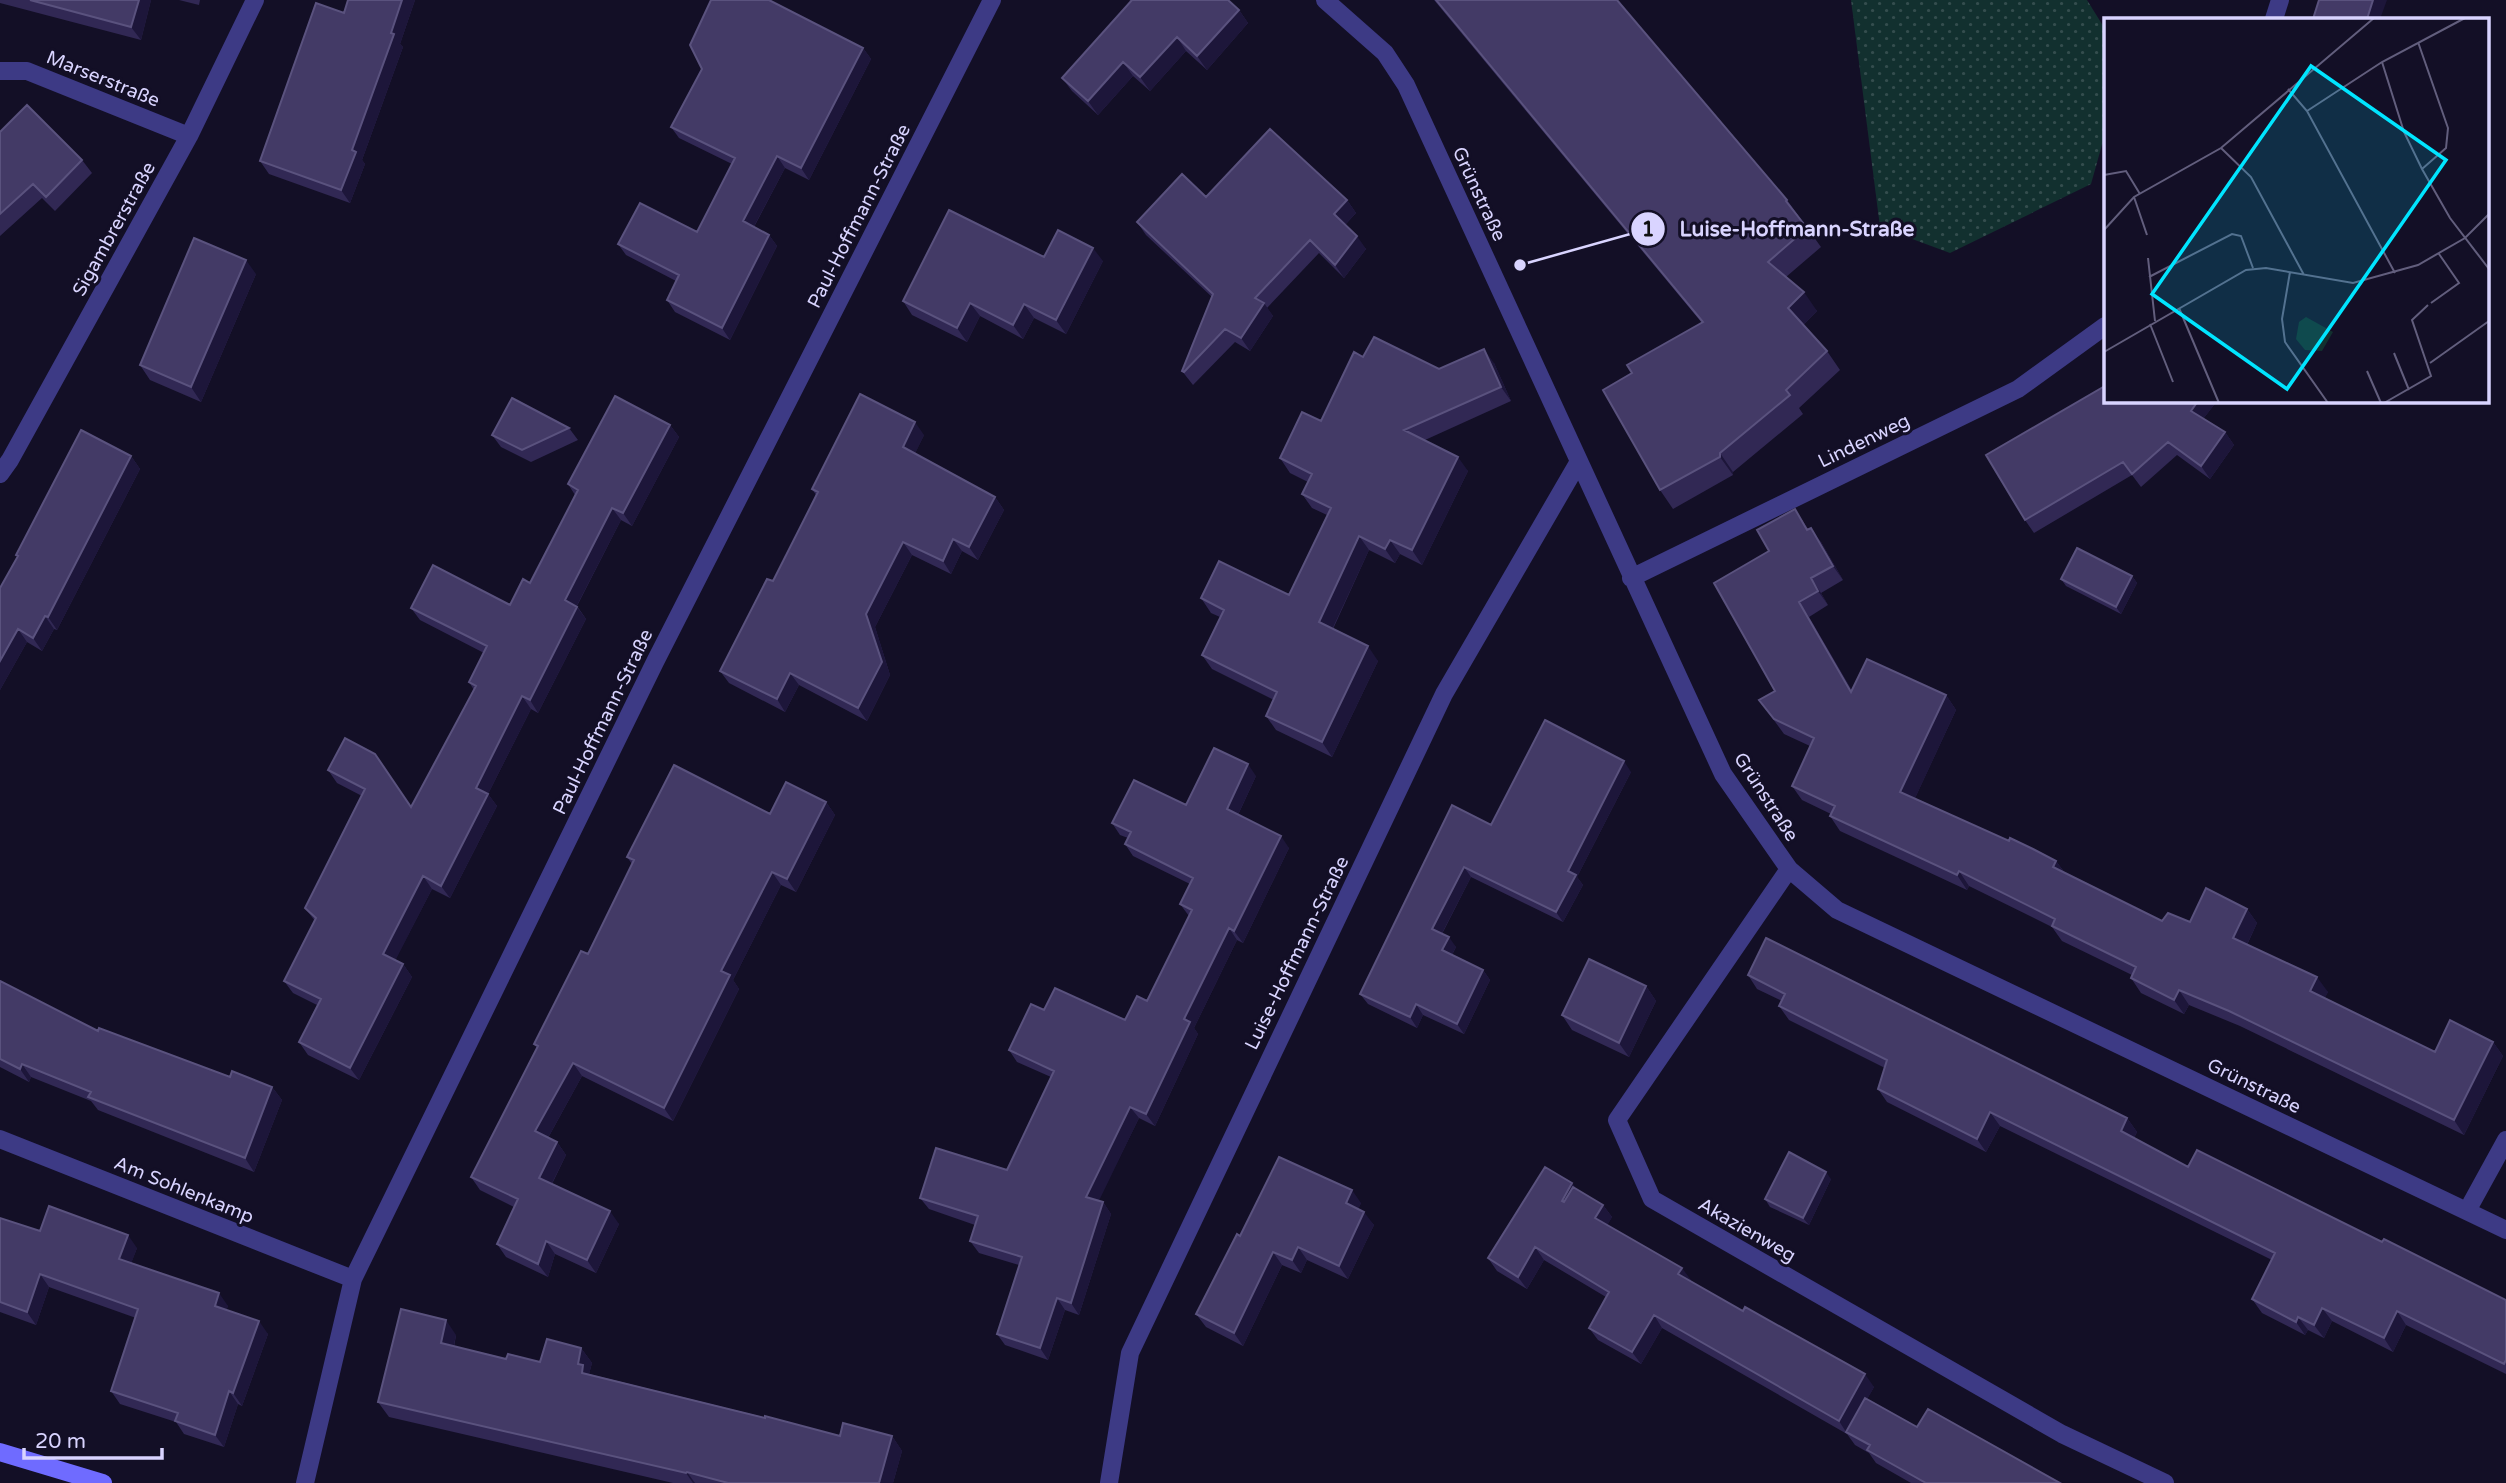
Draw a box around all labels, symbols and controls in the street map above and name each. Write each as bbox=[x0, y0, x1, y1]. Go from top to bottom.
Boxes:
inset map bbox=[2104, 18, 2488, 402]
street label: Marserstraße bbox=[43, 46, 163, 112]
street label: Paul-Hoffmann-Straße bbox=[803, 120, 915, 312]
street label: Grünstraße bbox=[1448, 143, 1510, 245]
street label: Sigambrerstraße bbox=[68, 158, 160, 300]
callout: Luise-Hoffmann-Straße bbox=[1630, 208, 1928, 250]
text: 1 bbox=[1641, 217, 1655, 242]
text: Luise-Hoffmann-Straße bbox=[1680, 217, 1915, 242]
street label: Lindenweg bbox=[1815, 409, 1913, 473]
street label: Paul-Hoffmann-Straße bbox=[549, 626, 657, 818]
street label: Grünstraße bbox=[1729, 748, 1803, 846]
street label: Luise-Hoffmann-Straße bbox=[1241, 853, 1353, 1053]
street label: Grünstraße bbox=[2204, 1054, 2304, 1118]
street label: Am Sohlenkamp bbox=[111, 1152, 257, 1228]
street label: Akazienweg bbox=[1694, 1193, 1800, 1267]
scale bar bbox=[24, 1416, 163, 1460]
text: 20 m bbox=[35, 1429, 86, 1454]

